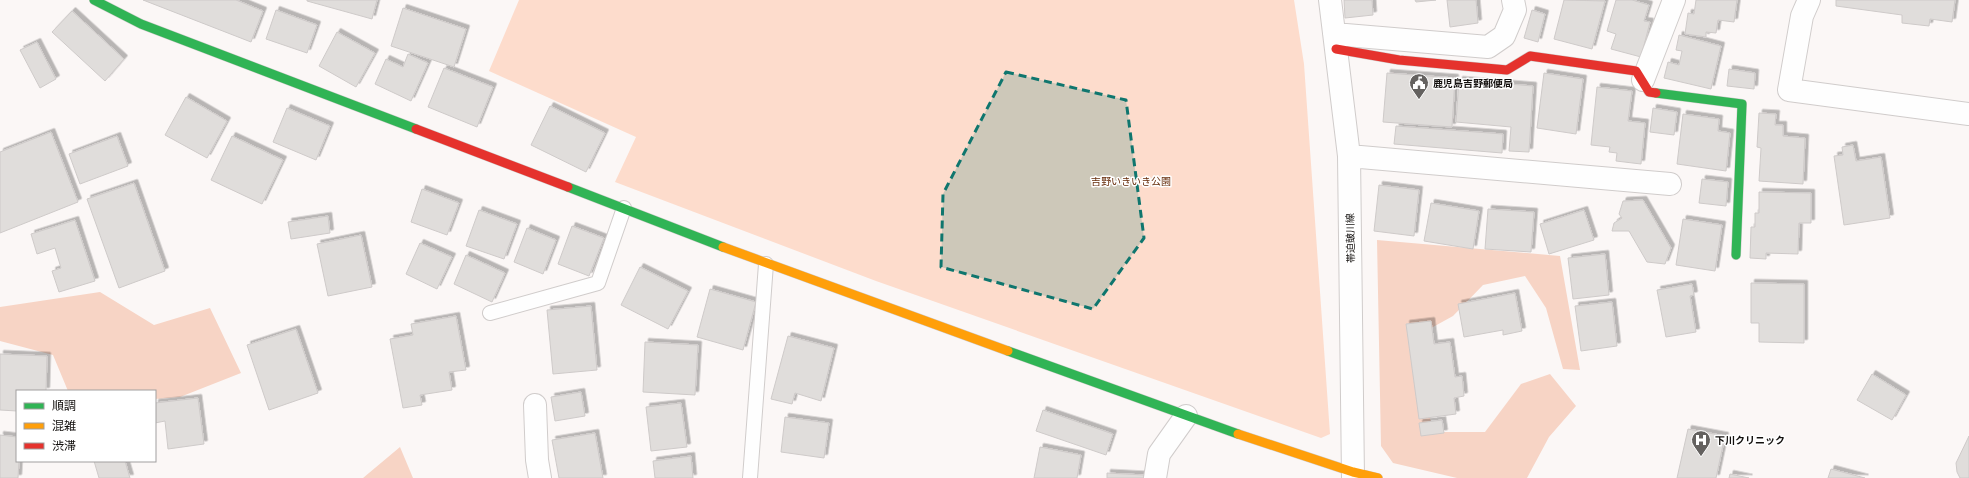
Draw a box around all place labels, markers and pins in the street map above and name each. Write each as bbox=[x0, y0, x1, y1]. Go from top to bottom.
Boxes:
public building icon: 鹿児島吉野郵便局 bbox=[1408, 72, 1430, 100]
place label: 鹿児島吉野郵便局 bbox=[1433, 77, 1513, 90]
hospital icon: 下川クリニック bbox=[1690, 429, 1712, 457]
place label: 下川クリニック bbox=[1715, 434, 1785, 447]

